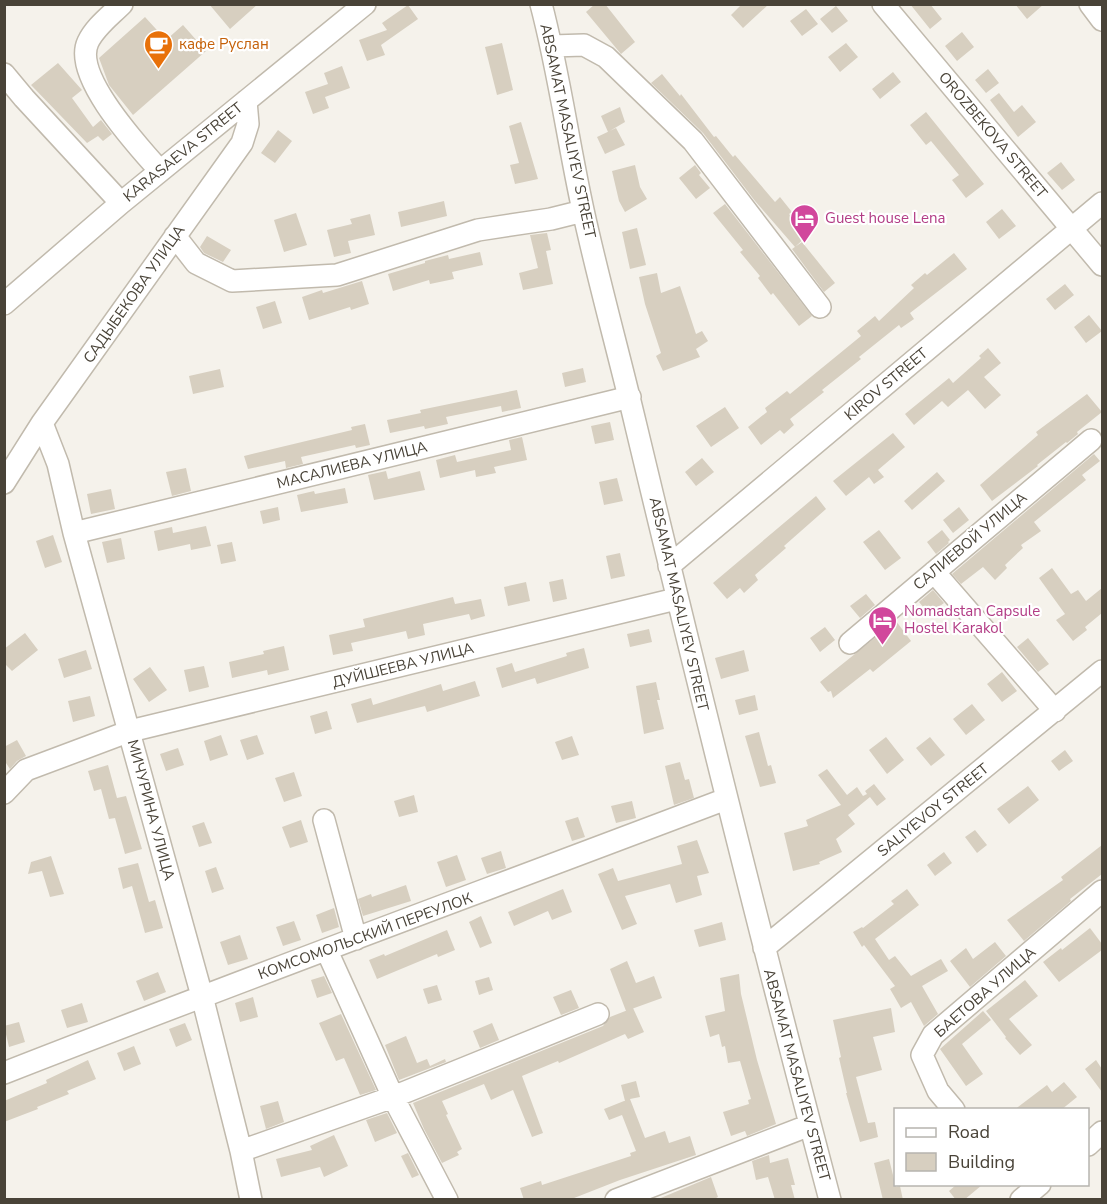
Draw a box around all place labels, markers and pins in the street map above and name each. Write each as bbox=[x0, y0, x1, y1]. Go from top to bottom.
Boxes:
cafe icon: кафе Руслан bbox=[142, 28, 174, 70]
place label: кафе Руслан bbox=[179, 34, 269, 54]
hotel icon: Guest house Lena bbox=[788, 202, 820, 244]
place label: Guest house Lena bbox=[825, 208, 945, 228]
place label: Nomadstan Capsule Hostel Karakol bbox=[904, 601, 1040, 638]
hotel icon: Nomadstan Capsule Hostel Karakol bbox=[867, 604, 899, 646]

